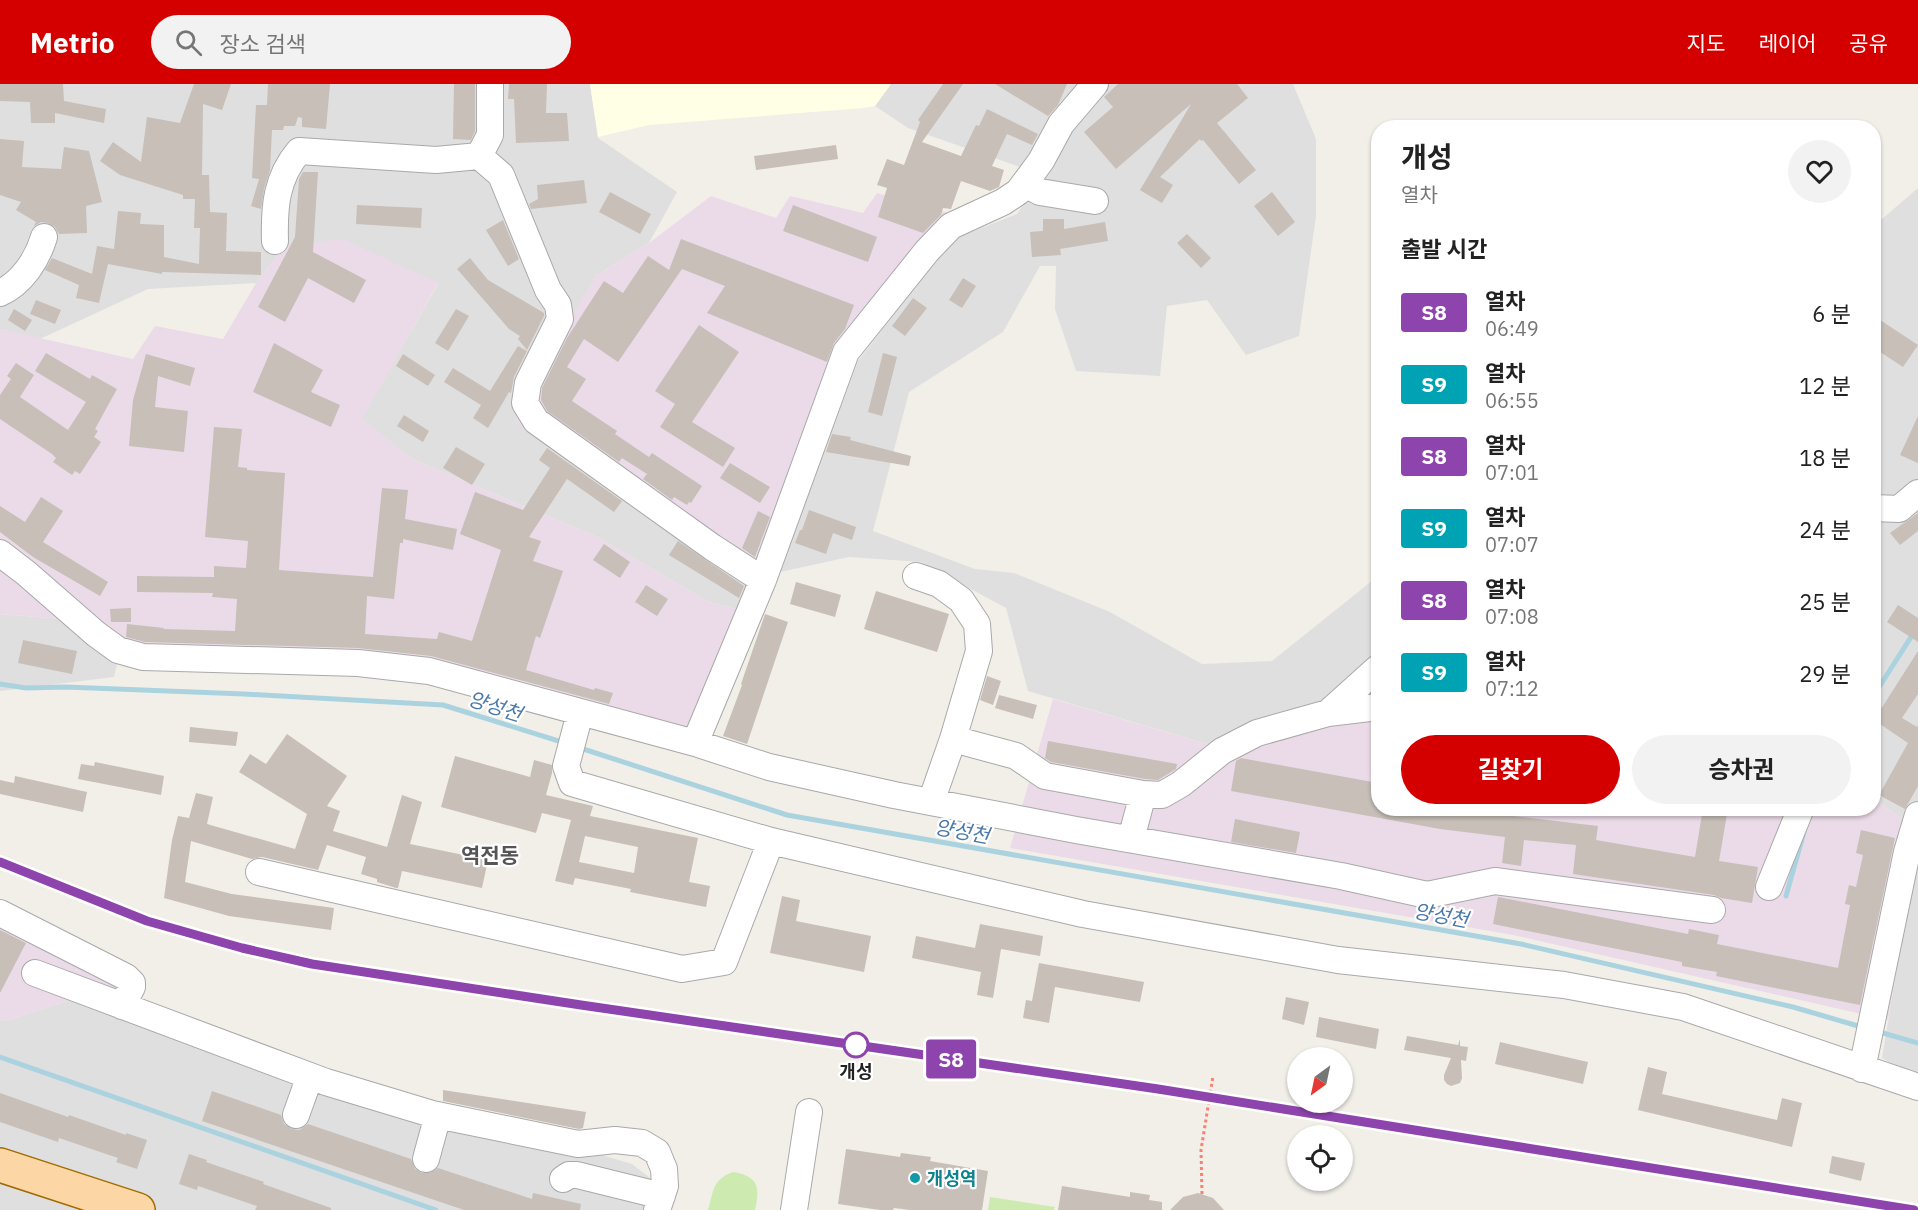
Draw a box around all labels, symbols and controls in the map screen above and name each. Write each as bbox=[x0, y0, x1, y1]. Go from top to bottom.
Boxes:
search box bbox=[151, 15, 571, 69]
text: Metrio bbox=[30, 24, 115, 61]
icon: search bbox=[172, 26, 205, 59]
text: 장소 검색 bbox=[220, 29, 306, 58]
text: 지도 bbox=[1687, 29, 1725, 57]
text: 레이어 bbox=[1758, 29, 1816, 57]
text: 공유 bbox=[1849, 29, 1888, 57]
text: 개성 bbox=[1401, 138, 1453, 175]
button: heart bbox=[1788, 140, 1851, 203]
text: 열차 bbox=[1401, 181, 1438, 208]
text: 출발 시간 bbox=[1401, 234, 1487, 263]
text: 열차 bbox=[1485, 286, 1525, 315]
text: S8 bbox=[1421, 298, 1447, 326]
text: 6 분 bbox=[1812, 299, 1851, 328]
text: 06:49 bbox=[1485, 315, 1539, 342]
text: 열차 bbox=[1485, 358, 1525, 387]
text: S9 bbox=[1421, 370, 1447, 398]
text: 12 분 bbox=[1799, 371, 1851, 400]
text: 06:55 bbox=[1485, 387, 1539, 414]
text: 열차 bbox=[1485, 430, 1525, 459]
text: S8 bbox=[1421, 442, 1447, 470]
text: 18 분 bbox=[1799, 443, 1851, 472]
text: 07:01 bbox=[1485, 459, 1539, 486]
text: 열차 bbox=[1485, 502, 1525, 531]
text: S9 bbox=[1421, 514, 1447, 542]
text: 24 분 bbox=[1799, 515, 1851, 544]
text: 07:07 bbox=[1485, 531, 1539, 558]
text: 열차 bbox=[1485, 574, 1525, 603]
text: S8 bbox=[1421, 586, 1447, 614]
text: 25 분 bbox=[1799, 587, 1851, 616]
text: 07:08 bbox=[1485, 603, 1539, 630]
text: 열차 bbox=[1485, 646, 1525, 675]
text: S9 bbox=[1421, 658, 1447, 686]
text: 29 분 bbox=[1799, 659, 1851, 688]
text: 07:12 bbox=[1485, 675, 1539, 702]
water label: 양성천 bbox=[465, 685, 528, 728]
button: 길찾기 bbox=[1401, 735, 1620, 804]
button: 승차권 bbox=[1632, 735, 1851, 804]
water label: 양성천 bbox=[932, 813, 994, 850]
district label: 역전동 bbox=[461, 841, 519, 869]
water label: 양성천 bbox=[1411, 897, 1473, 934]
marker: 개성 bbox=[843, 1032, 869, 1058]
line badge: S8 bbox=[924, 1040, 978, 1078]
text: S8 bbox=[938, 1045, 964, 1073]
north arrow bbox=[1287, 1047, 1353, 1113]
map controls bbox=[1287, 1047, 1353, 1191]
place label: 개성 bbox=[839, 1060, 873, 1083]
button: locate bbox=[1287, 1125, 1353, 1191]
place label: 개성역 bbox=[927, 1167, 977, 1190]
marker: 개성역 bbox=[908, 1171, 922, 1185]

